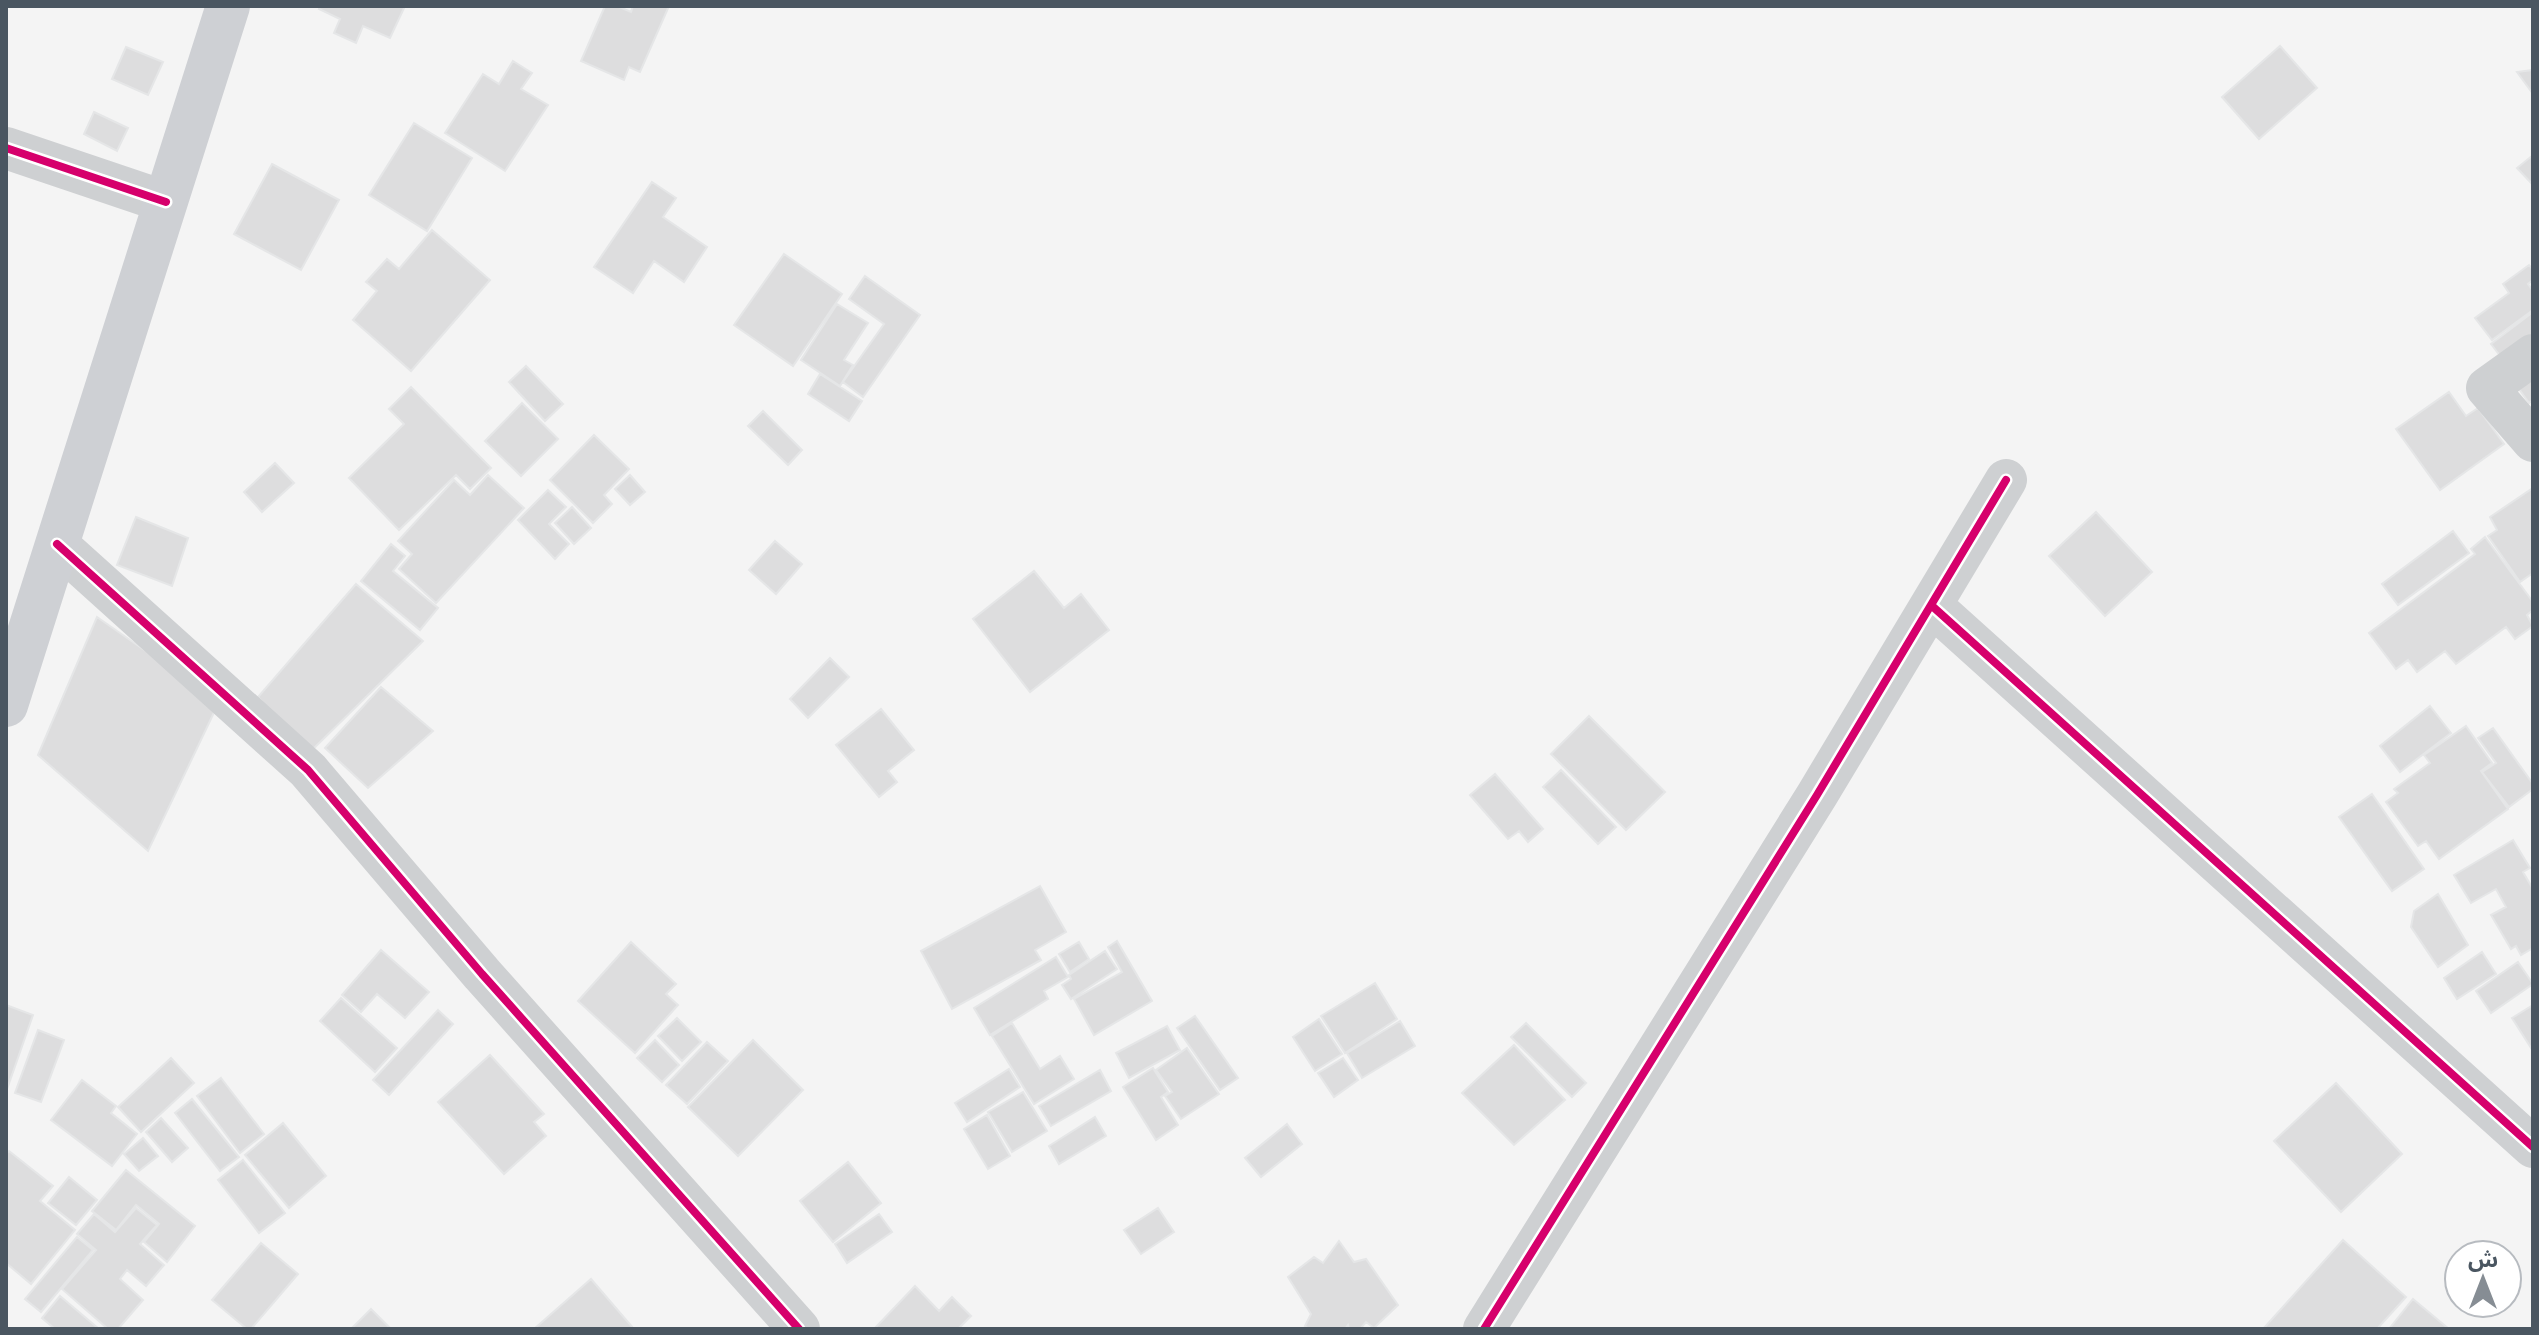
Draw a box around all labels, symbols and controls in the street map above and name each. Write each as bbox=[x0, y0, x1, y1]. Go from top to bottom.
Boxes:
north arrow bbox=[2443, 1239, 2523, 1319]
text: ش bbox=[2468, 1246, 2498, 1272]

